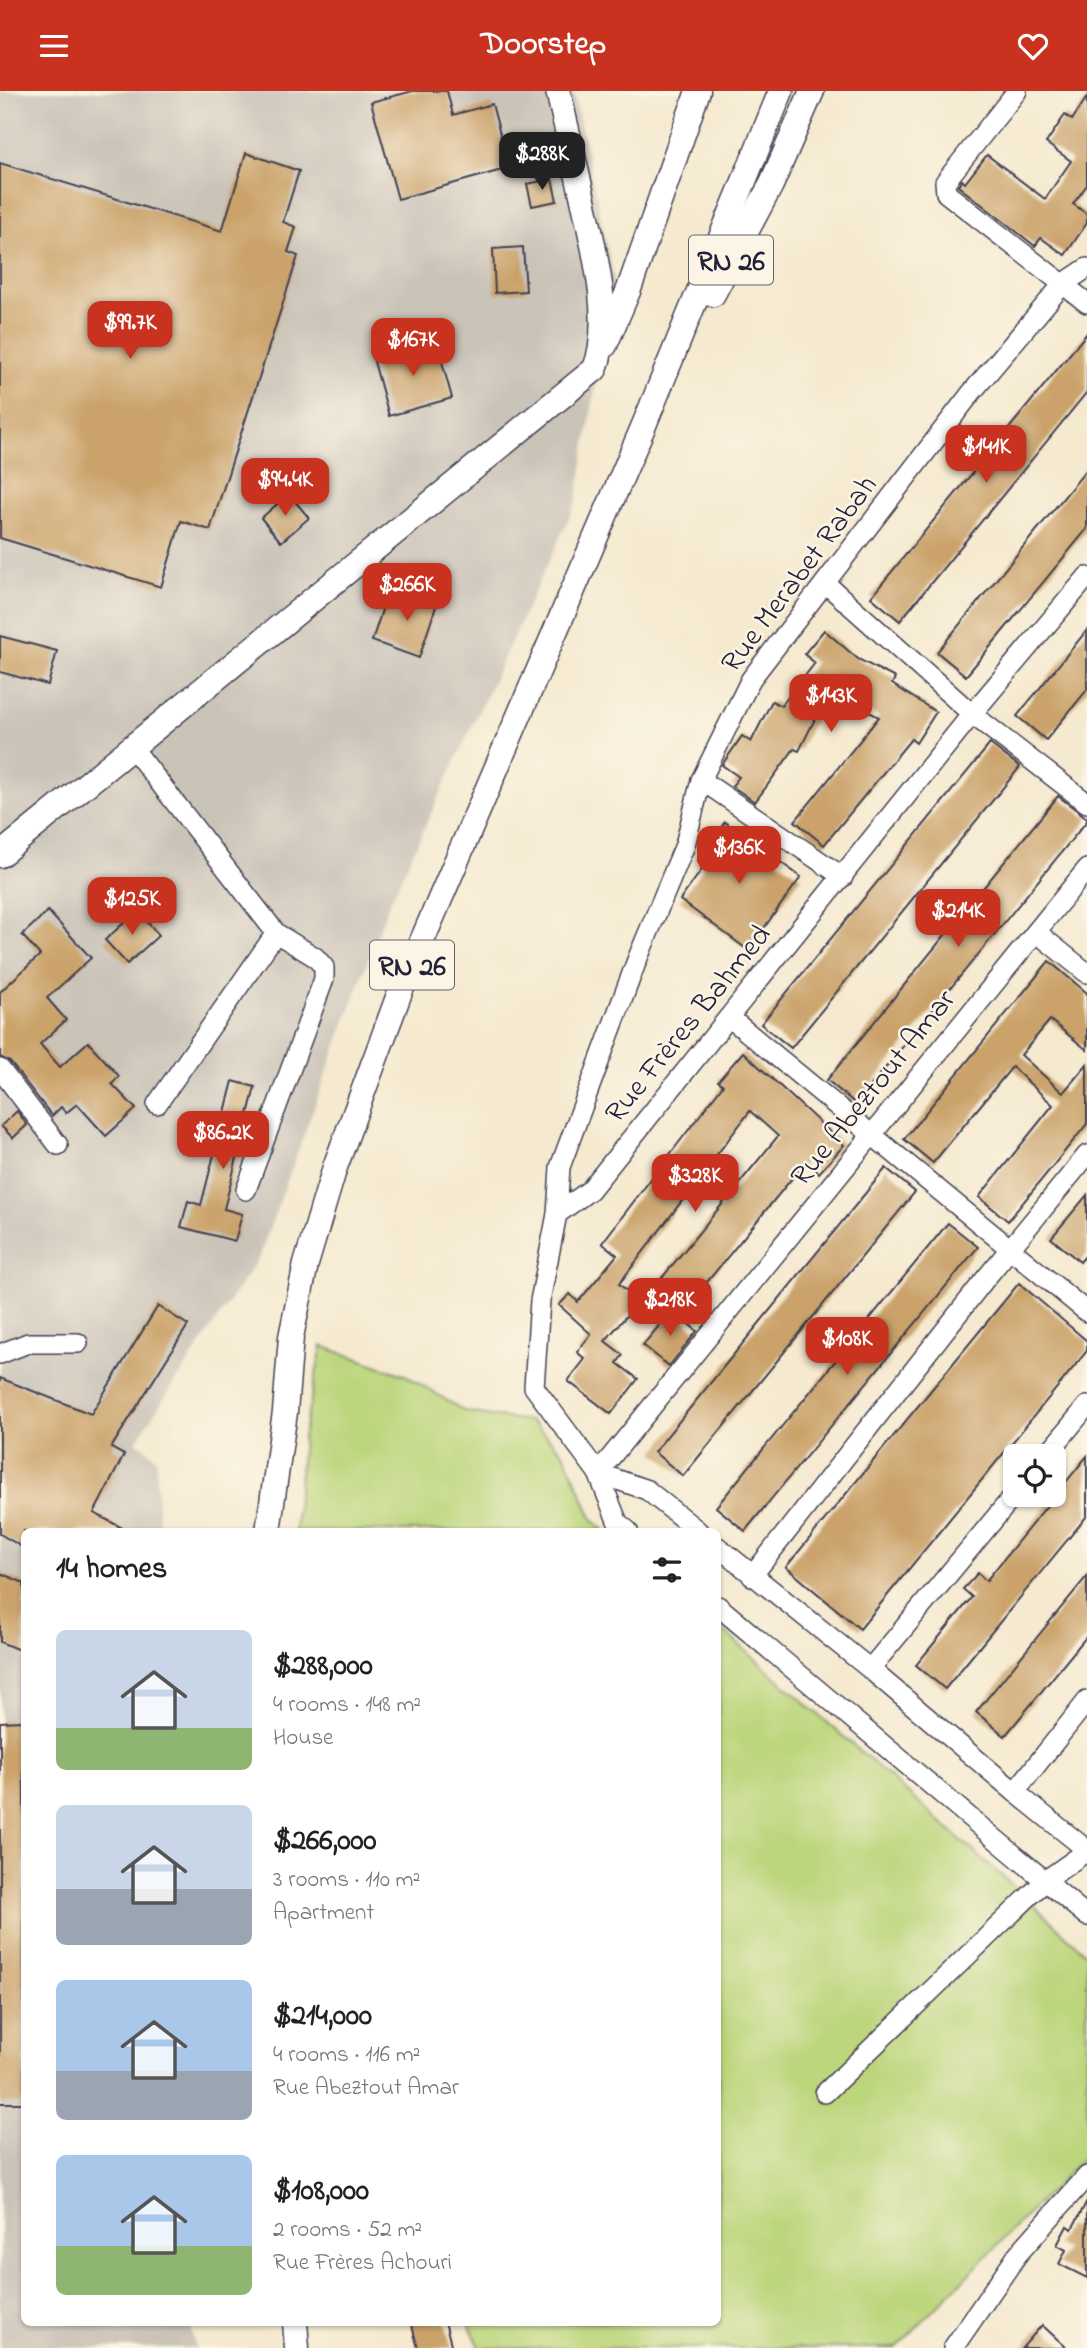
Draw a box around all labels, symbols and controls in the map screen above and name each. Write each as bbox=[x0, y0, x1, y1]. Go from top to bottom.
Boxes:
text: Doorstep bbox=[481, 22, 606, 69]
icon: menu bbox=[35, 27, 73, 65]
icon: heart bbox=[1014, 27, 1052, 65]
pin: $288K bbox=[493, 133, 591, 192]
text: $288K bbox=[515, 138, 569, 171]
road number: RN 26 bbox=[689, 235, 773, 285]
pin: $99.7K bbox=[73, 301, 187, 361]
text: $99.7K bbox=[103, 307, 157, 340]
pin: $167K bbox=[364, 319, 462, 378]
text: $167K bbox=[387, 324, 439, 357]
pin: $141K bbox=[937, 425, 1035, 485]
text: $141K bbox=[961, 431, 1011, 464]
pin: $94.4K bbox=[228, 459, 342, 518]
text: $94.4K bbox=[257, 464, 313, 497]
street label: Rue Merabet Rabah bbox=[711, 467, 889, 683]
pin: $266K bbox=[358, 563, 456, 623]
text: $266K bbox=[379, 569, 435, 602]
pin: $143K bbox=[782, 675, 880, 734]
text: $143K bbox=[805, 680, 857, 713]
pin: $136K bbox=[690, 827, 788, 886]
text: $136K bbox=[713, 832, 765, 865]
pin: $125K bbox=[83, 877, 181, 937]
text: $125K bbox=[104, 883, 160, 916]
pin: $214K bbox=[909, 889, 1007, 949]
text: $214K bbox=[931, 895, 985, 928]
street label: Rue Frères Bahmed bbox=[595, 916, 783, 1134]
road number: RN 26 bbox=[370, 941, 454, 989]
street label: Rue Abeztout Amar bbox=[781, 980, 968, 1197]
pin: $86.2K bbox=[166, 1111, 280, 1171]
text: $86.2K bbox=[193, 1117, 253, 1150]
pin: $328K bbox=[646, 1155, 744, 1214]
text: $328K bbox=[668, 1160, 722, 1193]
pin: $218K bbox=[621, 1279, 719, 1338]
text: $218K bbox=[644, 1284, 696, 1317]
pin: $108K bbox=[798, 1317, 896, 1377]
text: $108K bbox=[822, 1323, 872, 1356]
map controls bbox=[1003, 1444, 1066, 1507]
button: locate bbox=[1003, 1444, 1066, 1507]
text: 14 homes bbox=[56, 1548, 167, 1592]
icon: filters bbox=[648, 1551, 686, 1589]
text: $288,000 bbox=[273, 1645, 373, 1689]
icon: home bbox=[112, 1658, 196, 1742]
text: 4 rooms · 148 m² bbox=[273, 1689, 421, 1722]
text: House bbox=[273, 1722, 333, 1755]
text: $266,000 bbox=[273, 1820, 377, 1864]
icon: home bbox=[112, 1833, 196, 1917]
text: 3 rooms · 110 m² bbox=[273, 1864, 420, 1897]
text: Apartment bbox=[273, 1897, 374, 1930]
text: $214,000 bbox=[273, 1995, 372, 2039]
icon: home bbox=[112, 2008, 196, 2092]
text: 4 rooms · 116 m² bbox=[273, 2039, 420, 2072]
text: Rue Abeztout Amar bbox=[273, 2072, 459, 2105]
text: $108,000 bbox=[273, 2170, 369, 2214]
icon: home bbox=[112, 2183, 196, 2267]
text: 2 rooms · 52 m² bbox=[273, 2214, 422, 2247]
text: Rue Frères Achouri bbox=[273, 2247, 452, 2280]

